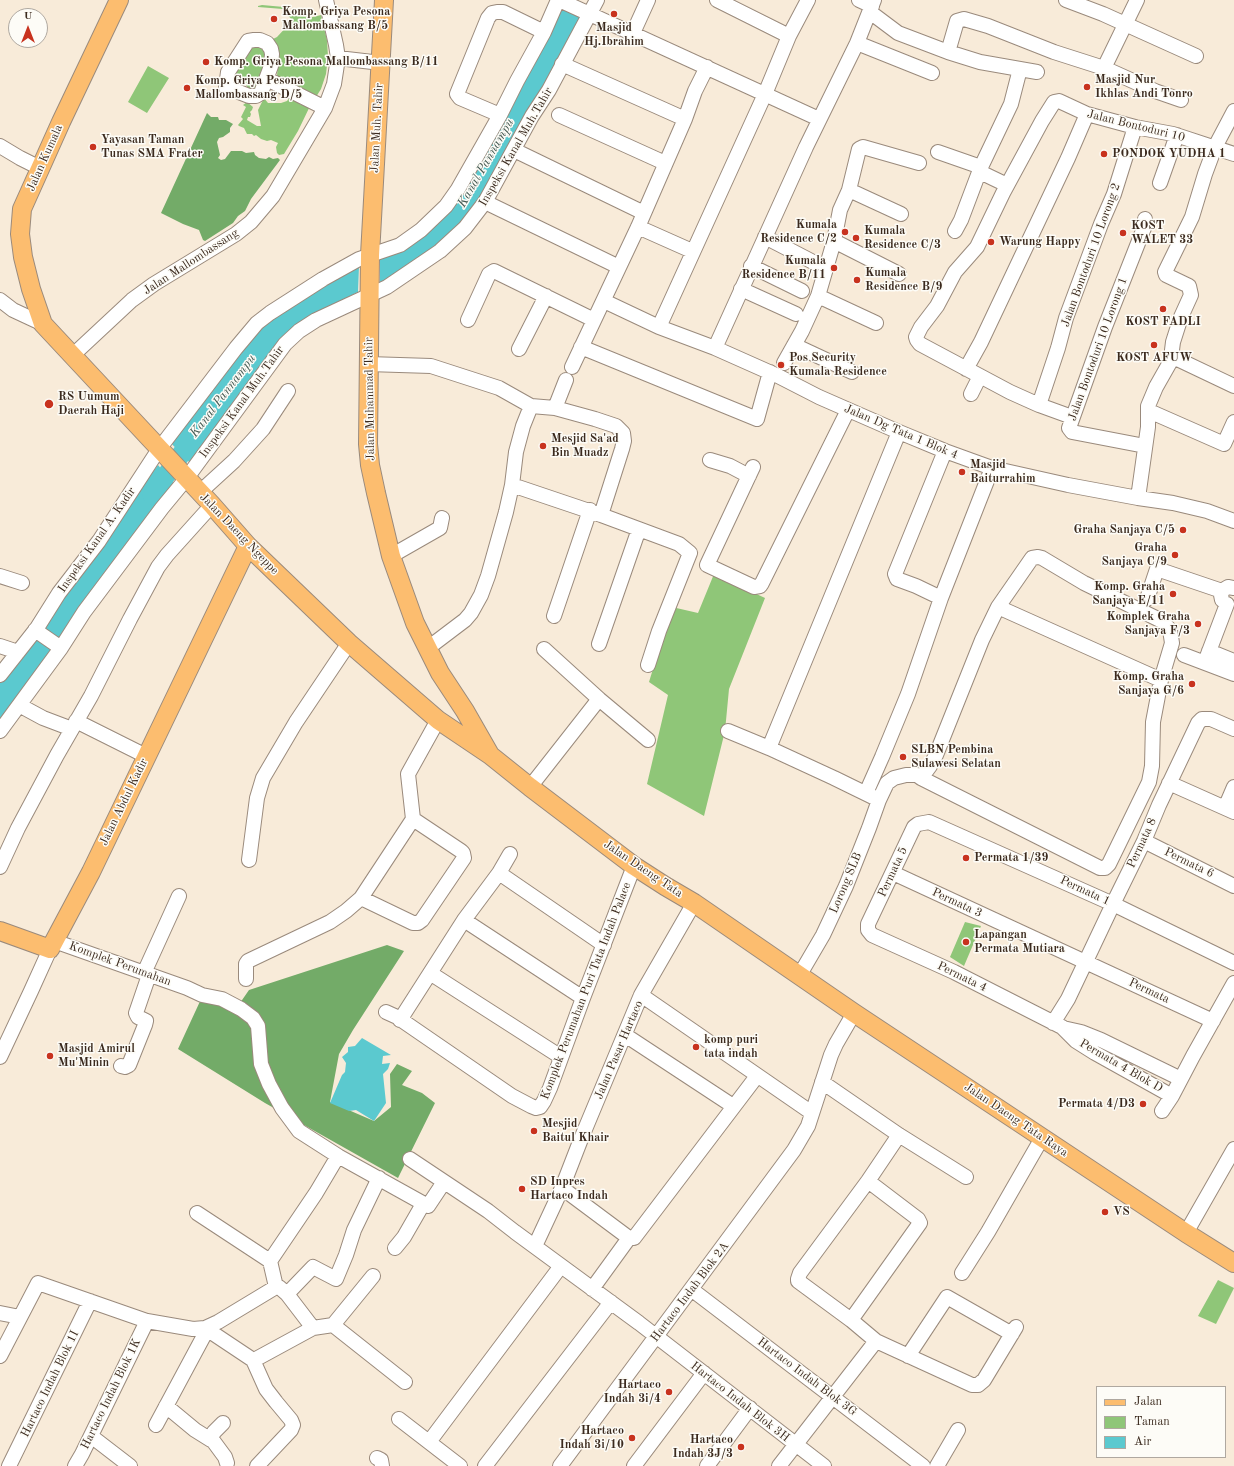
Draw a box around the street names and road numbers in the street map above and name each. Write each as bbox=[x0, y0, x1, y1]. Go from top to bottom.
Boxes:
street label: Jalan Muh. Tahir bbox=[367, 83, 387, 173]
street label: Inspeksi Kanal Muh.Tahir bbox=[476, 85, 556, 209]
street label: Jalan Bontoduri 10 bbox=[1086, 107, 1186, 145]
street label: Jalan Kumala bbox=[24, 122, 66, 194]
street label: Jalan Bontoduri 10 Lorong 2 bbox=[1058, 181, 1124, 329]
street label: Jalan Mallombassang bbox=[141, 226, 241, 298]
street label: Jalan Bontoduri 10 Lorong 1 bbox=[1065, 275, 1131, 423]
street label: Jalan Muhammad Tahir bbox=[362, 337, 378, 461]
street label: Inspeksi Kanal Muh.Tahir bbox=[196, 343, 288, 461]
street label: Jalan Dg Tata 1 Blok 4 bbox=[842, 401, 960, 463]
street label: Inspeksi Kanal A. Kadir bbox=[55, 484, 139, 596]
street label: Jalan Daeng Ngeppe bbox=[196, 490, 282, 578]
street label: Jalan Abdul Kadir bbox=[97, 756, 151, 848]
street label: Permata 8 bbox=[1124, 816, 1160, 870]
street label: Jalan Daeng Tata bbox=[601, 837, 685, 901]
street label: Permata 5 bbox=[875, 845, 911, 899]
street label: Permata 6 bbox=[1162, 845, 1216, 881]
street label: Lorong SLB bbox=[827, 850, 865, 916]
street label: Permata 1 bbox=[1058, 873, 1112, 909]
street label: Komplek Perumahan Puri Tata Indah Palace bbox=[538, 880, 634, 1102]
street label: Permata 3 bbox=[930, 885, 984, 921]
street label: Komplek Perumahan bbox=[67, 939, 173, 989]
street label: Permata 4 bbox=[935, 959, 989, 995]
street label: Permata bbox=[1126, 975, 1172, 1007]
street label: Jalan Pasar Hartaco bbox=[592, 998, 646, 1102]
street label: Permata 4 Blok D bbox=[1077, 1036, 1165, 1096]
street label: Jalan Daeng Tata Raya bbox=[961, 1080, 1071, 1160]
street label: Hartaco Indah Blok 2A bbox=[648, 1239, 732, 1345]
street label: Hartaco Indah Blok 1I bbox=[18, 1328, 82, 1440]
street label: Hartaco Indah Blok 3G bbox=[754, 1335, 860, 1419]
street label: Hartaco Indah Blok 1K bbox=[78, 1336, 144, 1452]
street label: Hartaco Indah Blok 3H bbox=[688, 1359, 792, 1445]

